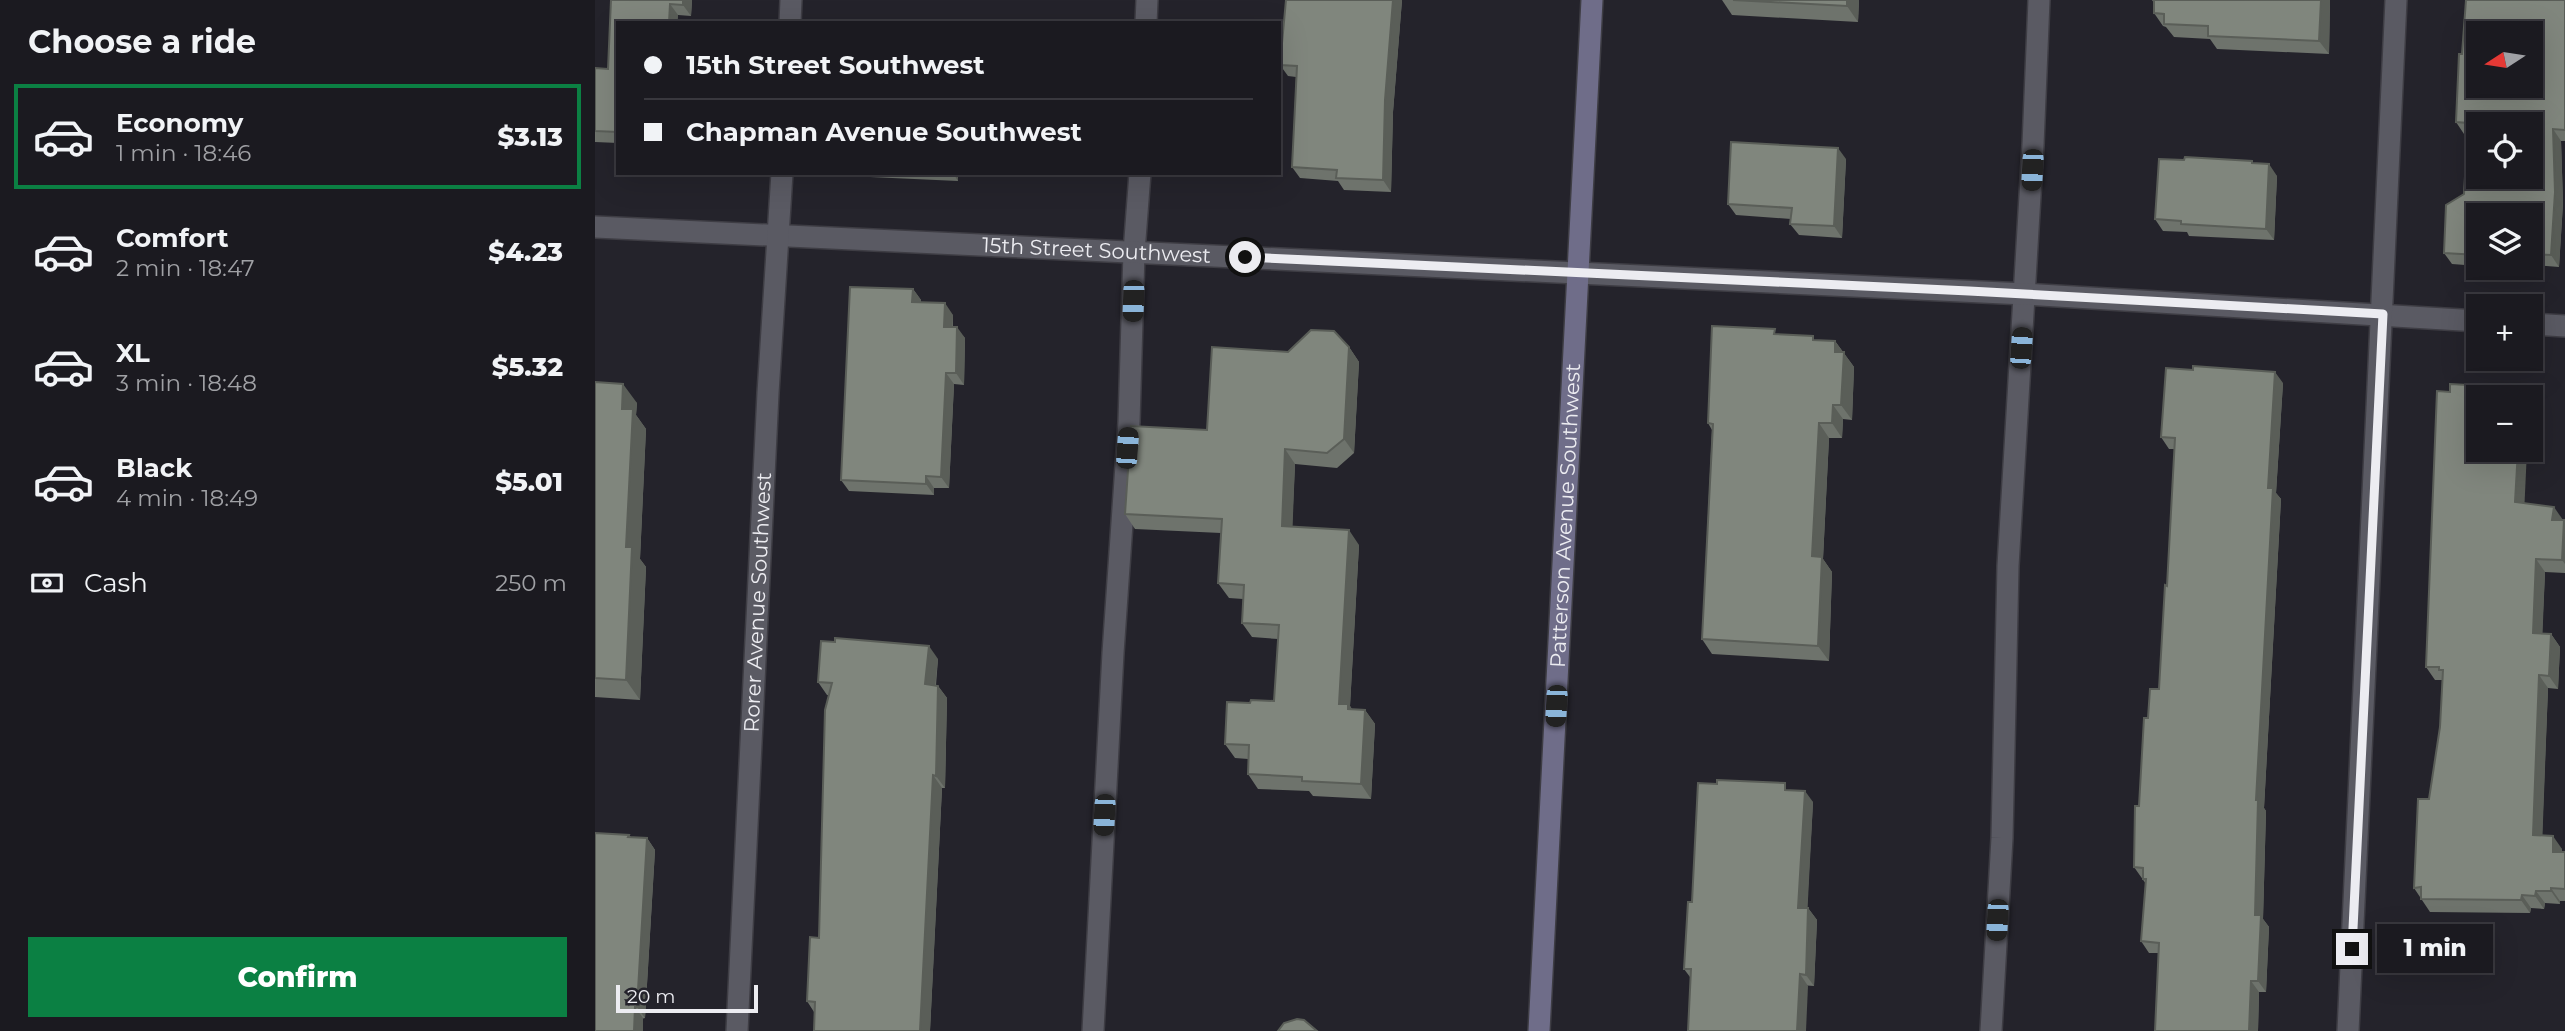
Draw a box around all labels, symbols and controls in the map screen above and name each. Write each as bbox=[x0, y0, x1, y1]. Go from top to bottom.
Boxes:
north arrow bbox=[2466, 21, 2543, 98]
map controls bbox=[2466, 21, 2543, 462]
text: Choose a ride bbox=[28, 22, 256, 61]
text: 15th Street Southwest bbox=[686, 49, 985, 81]
icon: car bbox=[32, 105, 95, 168]
text: Economy bbox=[116, 107, 243, 139]
button: locate bbox=[2466, 112, 2543, 189]
text: Chapman Avenue Southwest bbox=[686, 116, 1082, 148]
text: $3.13 bbox=[497, 121, 563, 153]
text: 1 min · 18:46 bbox=[116, 139, 251, 167]
car bbox=[2021, 148, 2044, 192]
button: layers bbox=[2466, 203, 2543, 280]
icon: car bbox=[32, 220, 95, 283]
text: Comfort bbox=[116, 222, 228, 254]
street label: 15th Street Southwest bbox=[981, 232, 1212, 268]
text: $4.23 bbox=[488, 236, 563, 268]
route start bbox=[1229, 241, 1261, 273]
text: 2 min · 18:47 bbox=[116, 254, 255, 282]
car bbox=[1122, 280, 1145, 322]
button: + bbox=[2466, 294, 2543, 371]
car bbox=[2010, 326, 2033, 370]
icon: car bbox=[32, 335, 95, 398]
text: XL bbox=[116, 337, 150, 369]
text: $5.32 bbox=[492, 351, 563, 383]
street label: Patterson Avenue Southwest bbox=[1545, 363, 1585, 669]
text: 3 min · 18:48 bbox=[116, 369, 257, 397]
button: − bbox=[2466, 385, 2543, 462]
car bbox=[1116, 426, 1139, 470]
icon: car bbox=[32, 450, 95, 513]
text: Black bbox=[116, 452, 192, 484]
text: $5.01 bbox=[495, 466, 563, 498]
street label: Rorer Avenue Southwest bbox=[739, 472, 776, 733]
text: 4 min · 18:49 bbox=[116, 484, 258, 512]
icon: cash bbox=[28, 564, 66, 602]
text: Cash bbox=[84, 567, 148, 599]
text: 250 m bbox=[495, 569, 567, 597]
car bbox=[1545, 684, 1568, 728]
car bbox=[1093, 793, 1116, 837]
car bbox=[1986, 898, 2009, 942]
callout: 1 min bbox=[2377, 925, 2492, 974]
route end bbox=[2336, 933, 2368, 965]
text: 1 min bbox=[2403, 934, 2467, 962]
button: Confirm bbox=[28, 937, 567, 1017]
scale bar bbox=[616, 982, 758, 1014]
text: 20 m bbox=[627, 985, 675, 1008]

